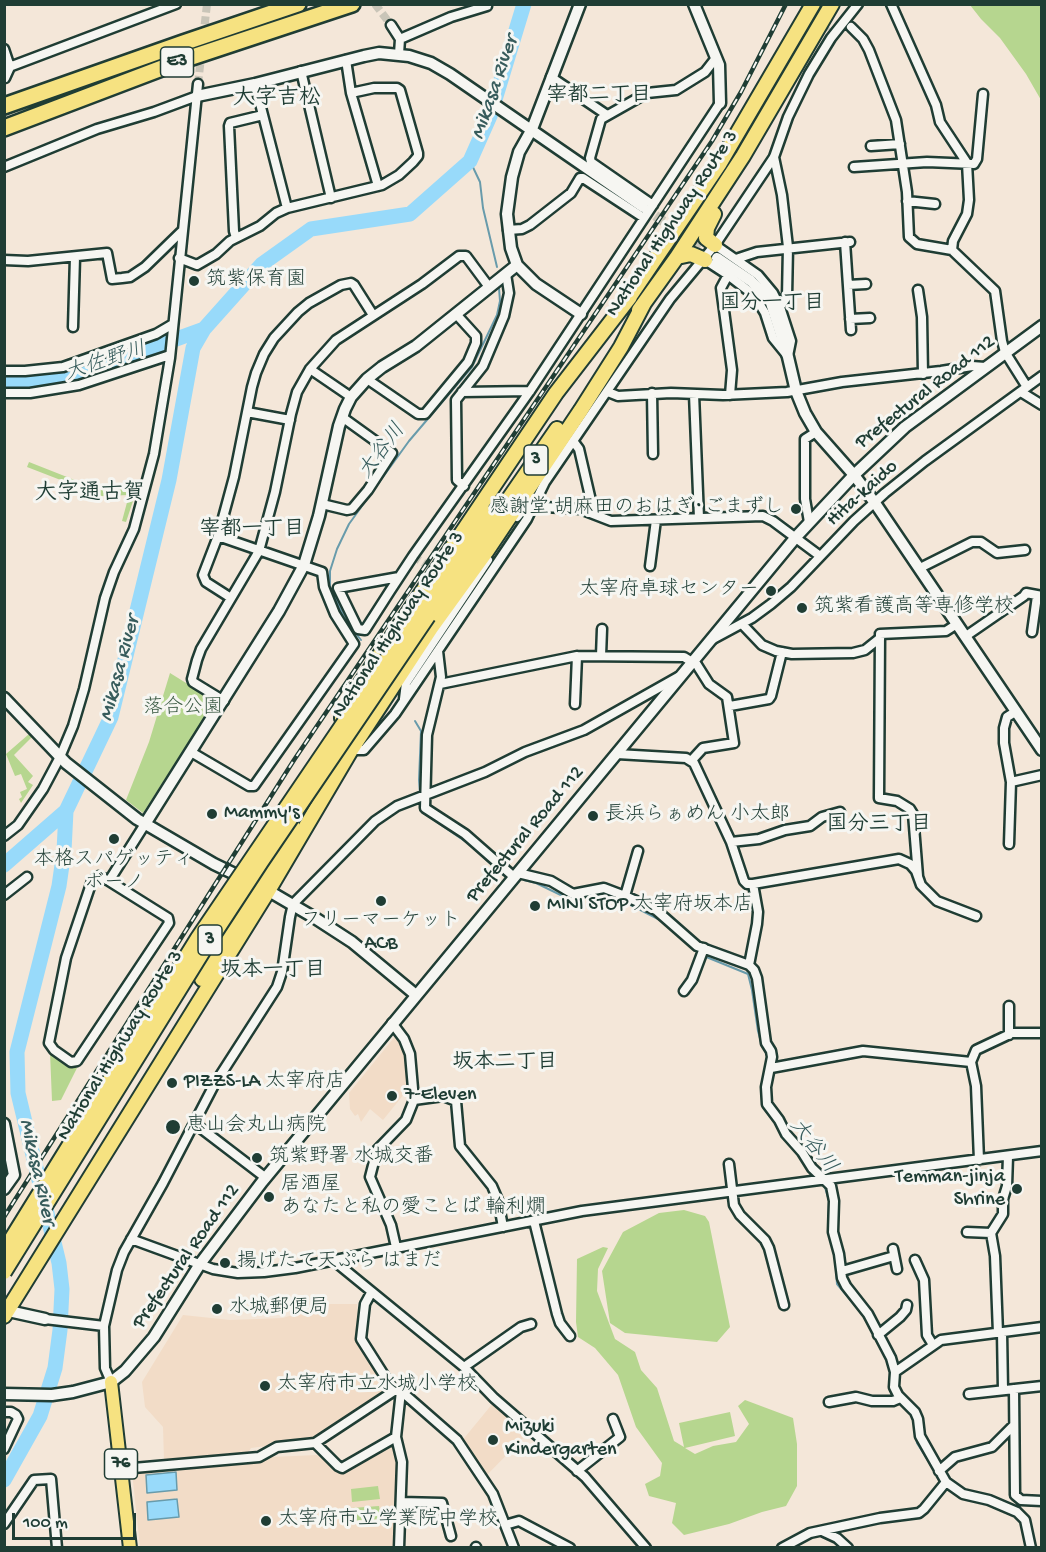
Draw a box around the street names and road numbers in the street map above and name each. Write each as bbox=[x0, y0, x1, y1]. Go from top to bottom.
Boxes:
road number: E3 bbox=[160, 47, 194, 77]
street label: National Highway Route 3 bbox=[602, 126, 744, 322]
street label: Prefectural Road 112 bbox=[851, 331, 1001, 455]
road number: 3 bbox=[524, 445, 548, 475]
street label: Hita-kaido bbox=[822, 456, 904, 532]
street label: National Highway Route 3 bbox=[328, 527, 470, 723]
street label: Prefectural Road 112 bbox=[462, 762, 590, 908]
road number: 3 bbox=[198, 925, 222, 955]
street label: National Highway Route 3 bbox=[53, 946, 189, 1146]
street label: Prefectural Road 112 bbox=[128, 1180, 246, 1334]
road number: 76 bbox=[104, 1449, 138, 1479]

